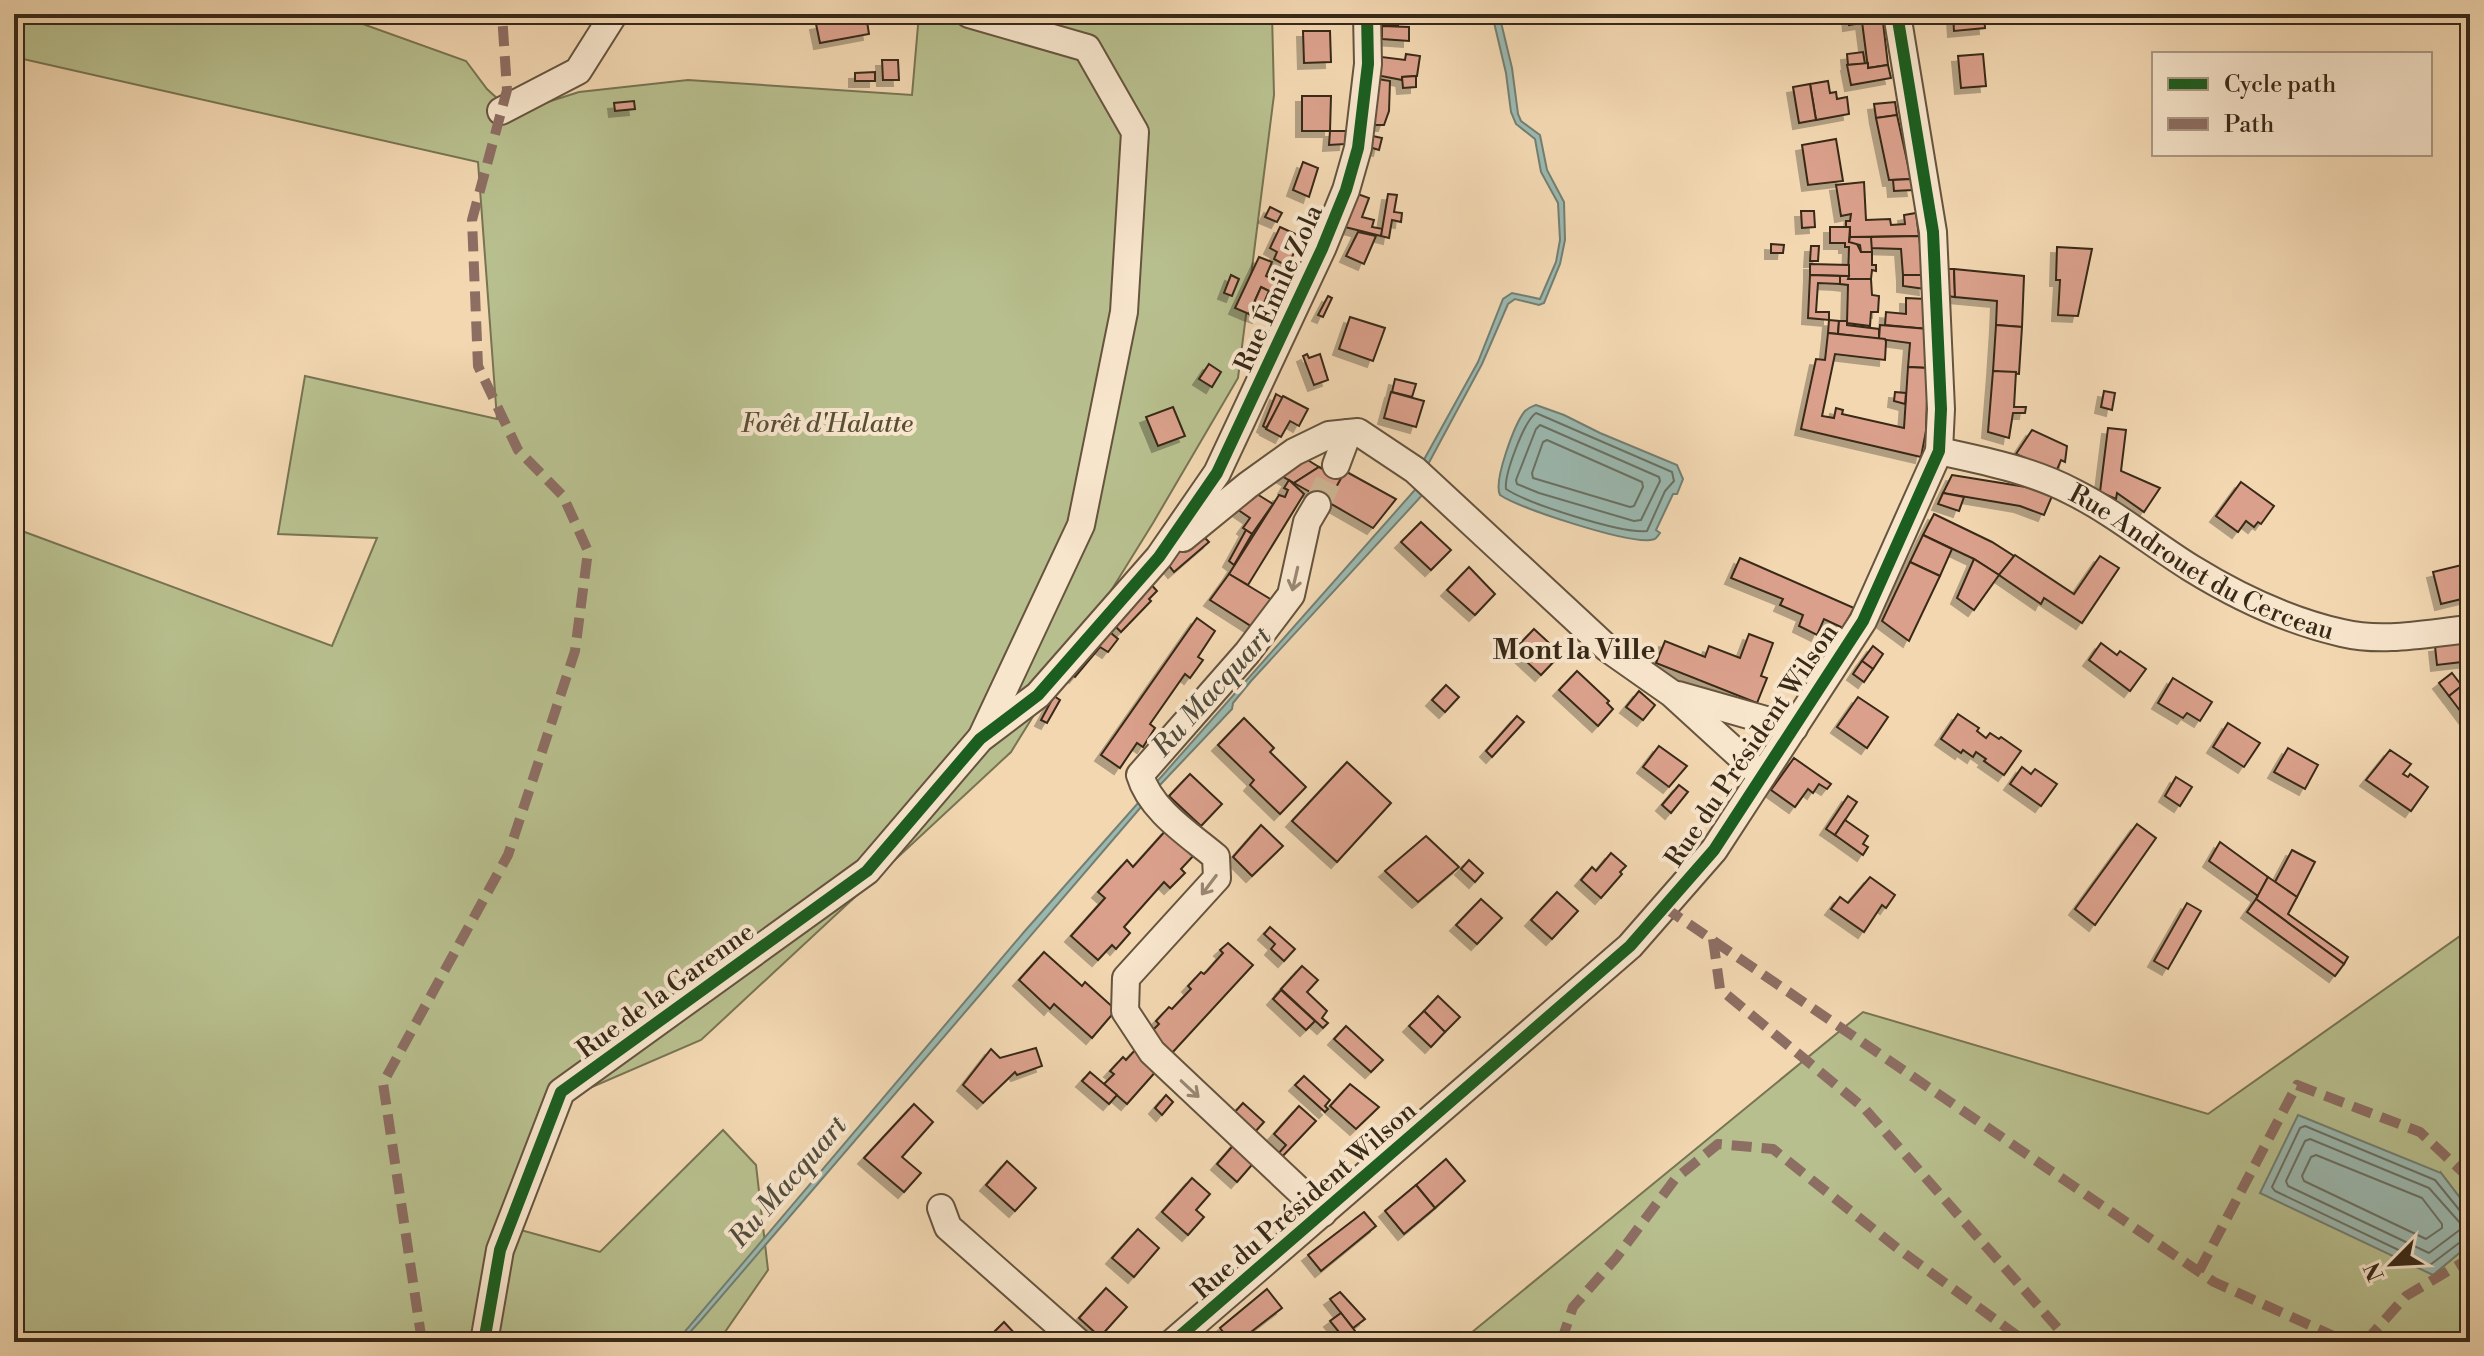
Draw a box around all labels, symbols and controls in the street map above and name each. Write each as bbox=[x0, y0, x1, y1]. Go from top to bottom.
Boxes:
legend bbox=[2152, 52, 2432, 156]
text: Cycle path bbox=[2224, 70, 2336, 100]
text: Path bbox=[2224, 110, 2274, 140]
street label: Rue Émile Zola bbox=[1226, 198, 1330, 377]
park label: Forêt d'Halatte bbox=[741, 408, 913, 440]
street label: Rue Androuet du Cerceau bbox=[2063, 478, 2338, 647]
one-way arrow bbox=[1287, 566, 1302, 591]
street label: Rue du Président Wilson bbox=[1658, 618, 1845, 873]
water label: Ru Macquart bbox=[1144, 619, 1280, 765]
district label: Mont la Ville bbox=[1493, 633, 1655, 668]
one-way arrow bbox=[1201, 874, 1218, 896]
street label: Rue de la Garenne bbox=[571, 916, 760, 1066]
one-way arrow bbox=[1180, 1079, 1200, 1097]
street label: Rue du Président Wilson bbox=[1186, 1095, 1423, 1307]
water label: Ru Macquart bbox=[721, 1109, 855, 1256]
north arrow bbox=[2352, 1224, 2432, 1304]
text: N bbox=[2359, 1258, 2391, 1285]

